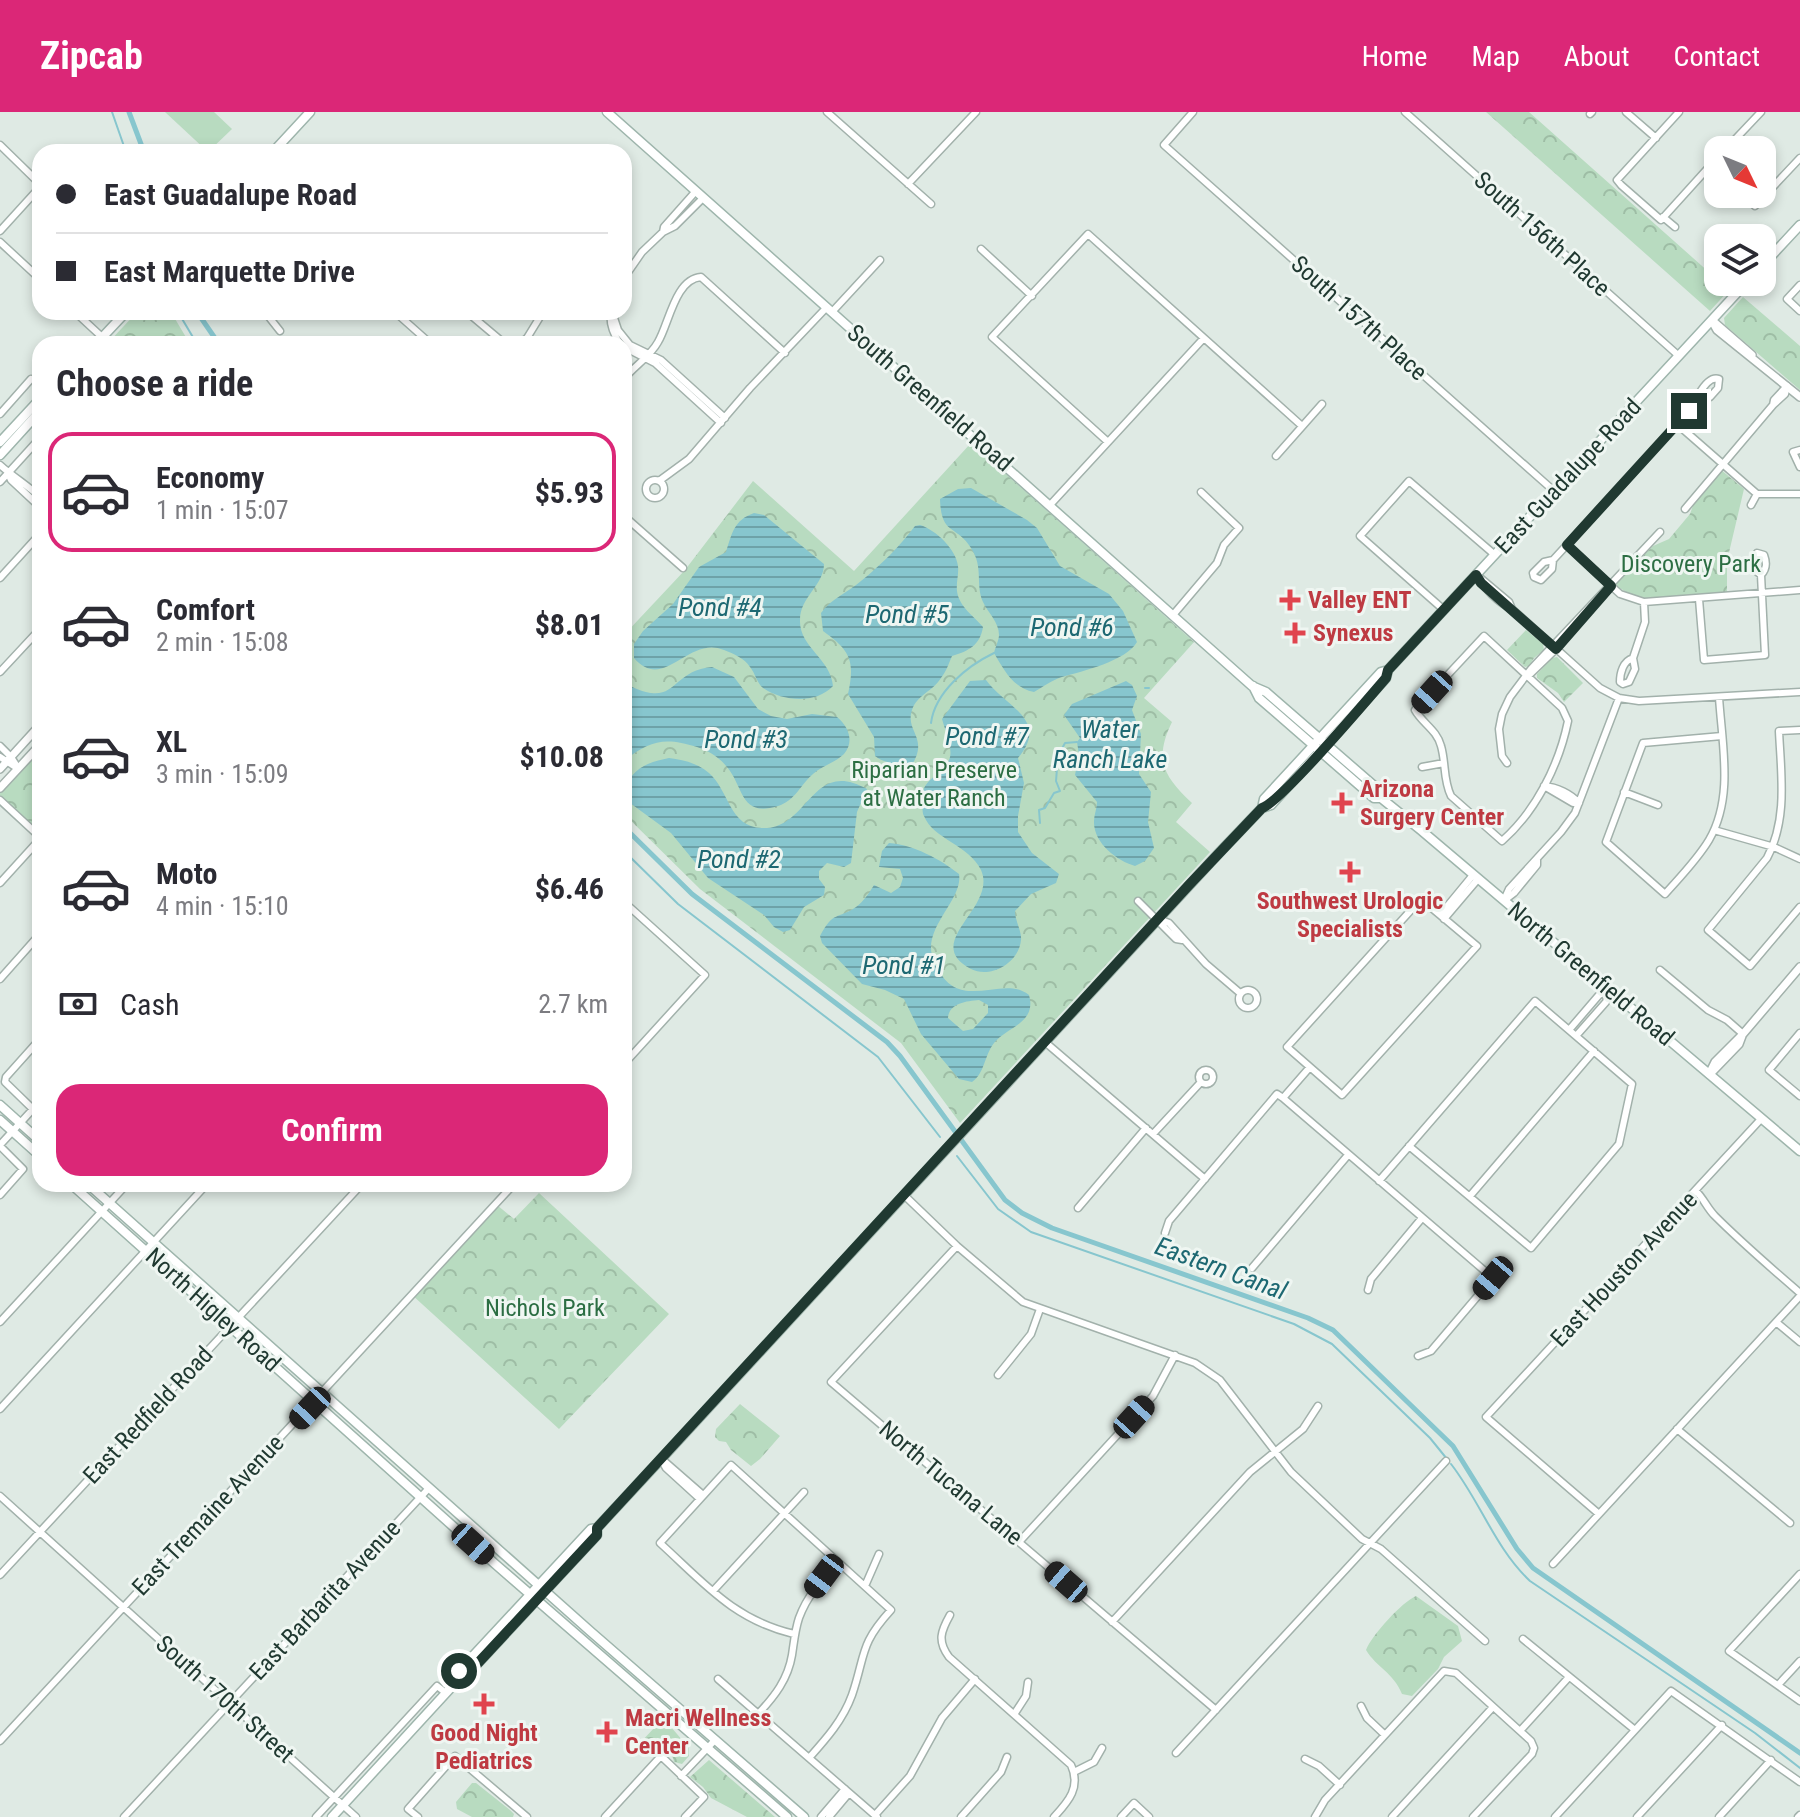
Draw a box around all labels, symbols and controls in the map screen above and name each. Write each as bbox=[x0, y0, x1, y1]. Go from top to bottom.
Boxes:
text: Zipcab bbox=[40, 34, 143, 78]
text: Home bbox=[1362, 40, 1427, 73]
text: Map bbox=[1471, 40, 1520, 73]
text: About bbox=[1564, 40, 1630, 73]
text: Contact bbox=[1674, 40, 1760, 73]
north arrow bbox=[1704, 136, 1776, 208]
map controls bbox=[1704, 136, 1776, 296]
street label: South 156th Place bbox=[1468, 166, 1616, 302]
text: East Guadalupe Road bbox=[104, 177, 357, 212]
button: layers bbox=[1704, 224, 1776, 296]
street label: South 157th Place bbox=[1285, 250, 1433, 386]
text: East Marquette Drive bbox=[104, 254, 355, 289]
street label: South Greenfield Road bbox=[842, 319, 1018, 477]
text: Choose a ride bbox=[56, 363, 253, 405]
street label: East Guadalupe Road bbox=[1489, 393, 1647, 559]
route end bbox=[1671, 393, 1707, 429]
icon: car bbox=[60, 456, 132, 528]
text: Economy bbox=[156, 460, 264, 495]
text: $5.93 bbox=[535, 475, 604, 510]
text: 1 min · 15:07 bbox=[156, 495, 289, 525]
park label: Discovery Park bbox=[1621, 550, 1761, 578]
place label: Valley ENT bbox=[1308, 586, 1411, 614]
icon: car bbox=[60, 588, 132, 660]
marker: Valley ENT bbox=[1279, 589, 1301, 611]
text: Comfort bbox=[156, 592, 255, 627]
water label: Pond #4 bbox=[678, 592, 762, 622]
water label: Pond #5 bbox=[865, 599, 949, 629]
text: $8.01 bbox=[535, 607, 604, 642]
water label: Pond #6 bbox=[1030, 612, 1114, 642]
place label: Synexus bbox=[1313, 619, 1394, 647]
marker: Synexus bbox=[1284, 622, 1306, 644]
text: 2 min · 15:08 bbox=[156, 627, 289, 657]
car bbox=[1407, 666, 1457, 718]
water label: Water Ranch Lake bbox=[1053, 714, 1167, 774]
icon: car bbox=[60, 720, 132, 792]
water label: Pond #7 bbox=[945, 721, 1030, 751]
text: XL bbox=[156, 724, 187, 759]
water label: Pond #3 bbox=[704, 724, 788, 754]
text: $10.08 bbox=[519, 739, 604, 774]
park label: Riparian Preserve at Water Ranch bbox=[851, 756, 1017, 812]
text: 3 min · 15:09 bbox=[156, 759, 289, 789]
place label: Arizona Surgery Center bbox=[1360, 775, 1504, 831]
marker: Arizona Surgery Center bbox=[1331, 792, 1353, 814]
water label: Pond #2 bbox=[697, 844, 781, 874]
icon: car bbox=[60, 852, 132, 924]
text: Moto bbox=[156, 856, 217, 891]
marker: Southwest Urologic Specialists bbox=[1339, 861, 1361, 883]
text: $6.46 bbox=[535, 871, 604, 906]
place label: Southwest Urologic Specialists bbox=[1257, 887, 1443, 943]
text: 4 min · 15:10 bbox=[156, 891, 289, 921]
street label: North Greenfield Road bbox=[1502, 896, 1680, 1052]
water label: Pond #1 bbox=[862, 950, 946, 980]
icon: cash bbox=[56, 982, 100, 1026]
text: Cash bbox=[120, 987, 180, 1022]
text: 2.7 km bbox=[538, 989, 608, 1019]
button: Confirm bbox=[56, 1084, 608, 1176]
street label: East Houston Avenue bbox=[1545, 1186, 1703, 1352]
water label: Eastern Canal bbox=[1151, 1230, 1292, 1306]
street label: North Higley Road bbox=[140, 1242, 286, 1378]
car bbox=[1468, 1252, 1518, 1304]
park label: Nichols Park bbox=[485, 1294, 605, 1322]
street label: East Redfield Road bbox=[77, 1341, 219, 1489]
car bbox=[285, 1382, 335, 1434]
car bbox=[1109, 1391, 1159, 1443]
street label: North Tucana Lane bbox=[874, 1415, 1028, 1551]
street label: East Tremaine Avenue bbox=[126, 1429, 290, 1601]
street label: East Barbarita Avenue bbox=[244, 1514, 406, 1686]
car bbox=[447, 1519, 499, 1569]
car bbox=[800, 1550, 848, 1602]
car bbox=[1040, 1557, 1092, 1607]
street label: South 170th Street bbox=[150, 1630, 300, 1768]
route start bbox=[441, 1653, 477, 1689]
marker: Good Night Pediatrics bbox=[473, 1693, 495, 1715]
place label: Macri Wellness Center bbox=[625, 1704, 771, 1760]
place label: Good Night Pediatrics bbox=[430, 1719, 538, 1775]
marker: Macri Wellness Center bbox=[596, 1721, 618, 1743]

